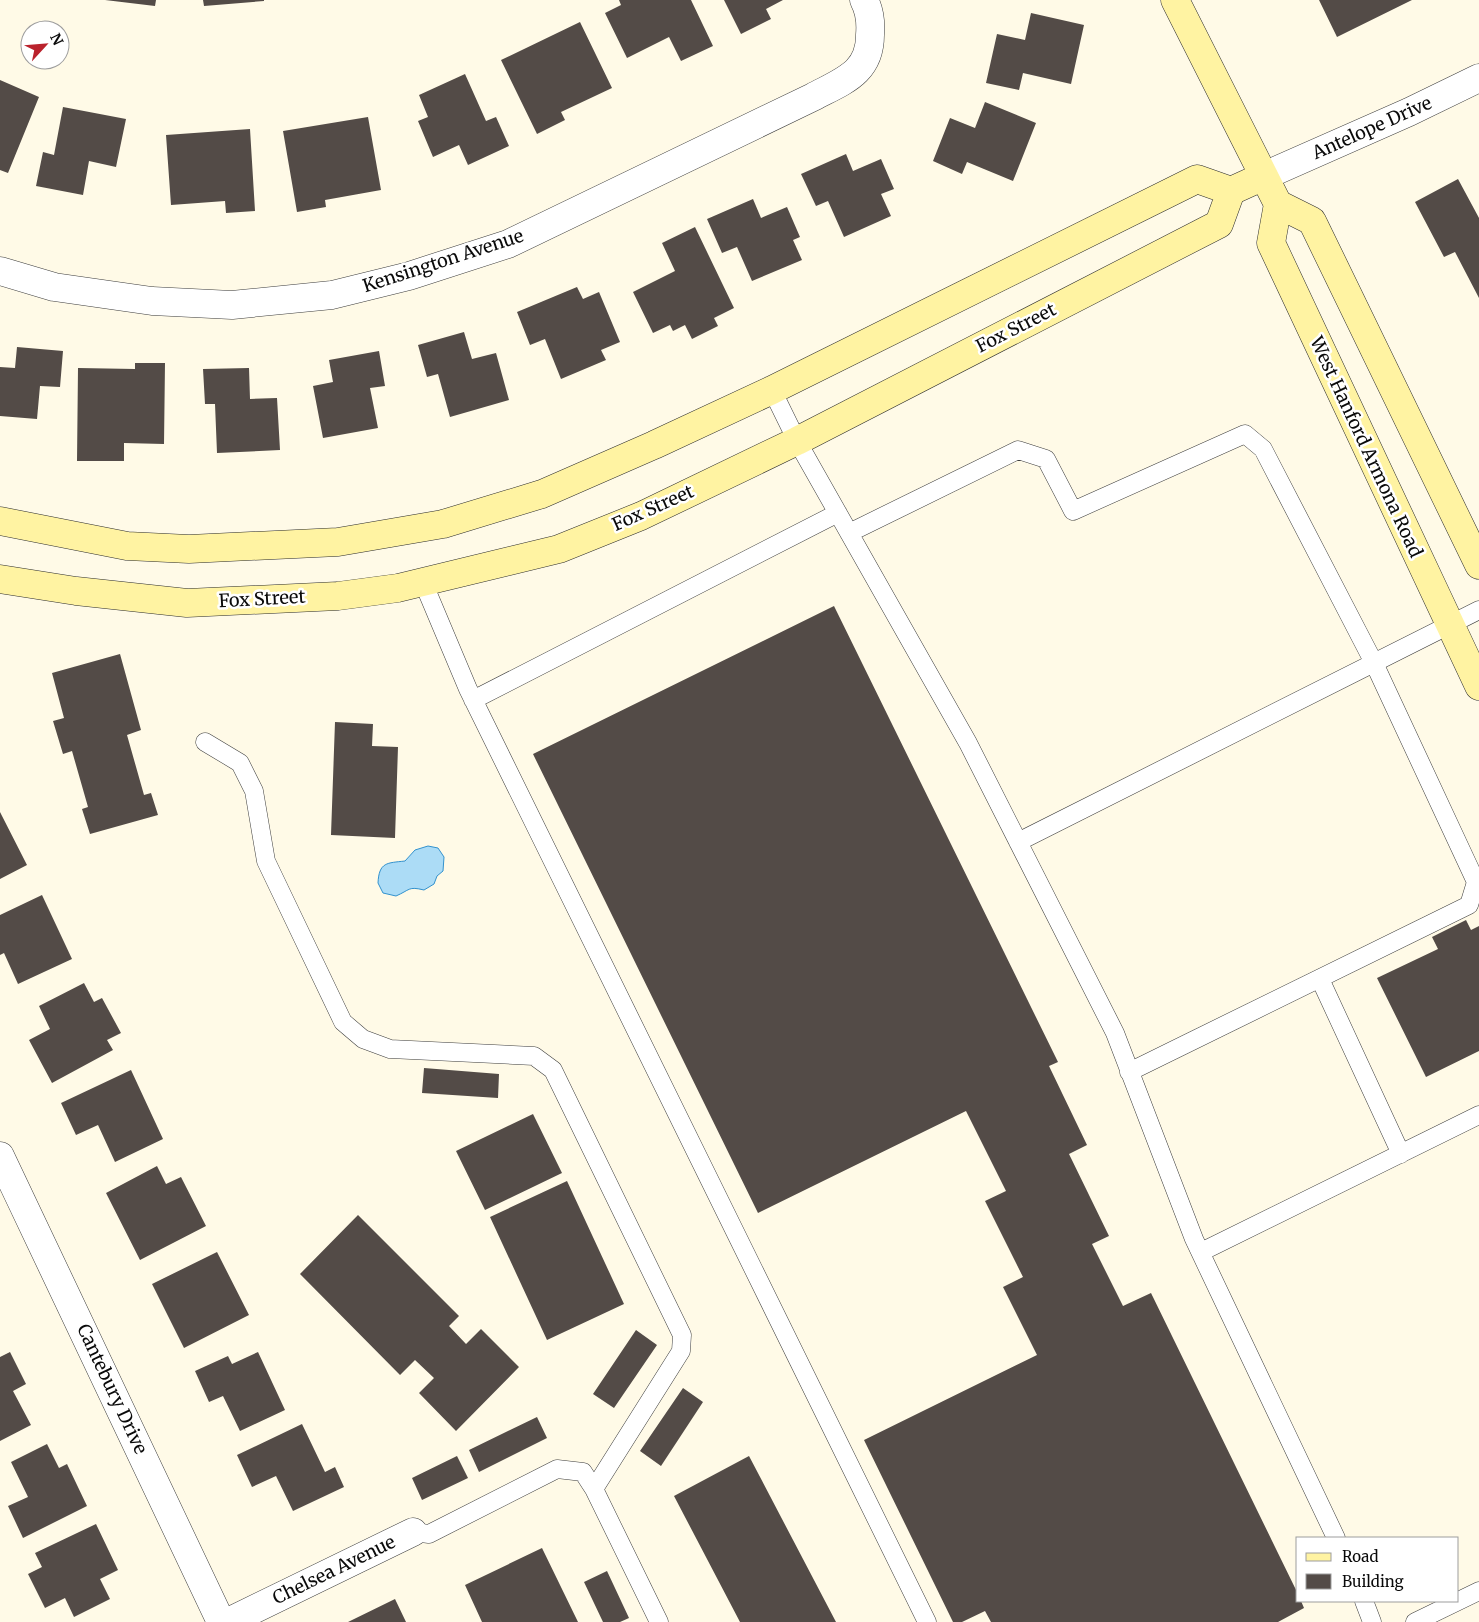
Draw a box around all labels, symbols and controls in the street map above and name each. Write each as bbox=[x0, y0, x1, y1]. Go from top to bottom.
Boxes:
north arrow bbox=[20, 20, 70, 70]
text: N bbox=[46, 30, 67, 48]
street label: Antelope Drive bbox=[1308, 91, 1435, 165]
street label: Kensington Avenue bbox=[360, 224, 526, 297]
street label: Fox Street bbox=[972, 298, 1060, 358]
street label: West Hanford Armona Road bbox=[1305, 332, 1428, 561]
street label: Fox Street bbox=[608, 479, 697, 536]
street label: Fox Street bbox=[218, 585, 306, 612]
street label: Cantebury Drive bbox=[72, 1320, 153, 1458]
street label: Chelsea Avenue bbox=[269, 1530, 399, 1609]
legend bbox=[1296, 1537, 1459, 1602]
text: Road bbox=[1342, 1547, 1378, 1566]
text: Building bbox=[1342, 1572, 1404, 1591]

